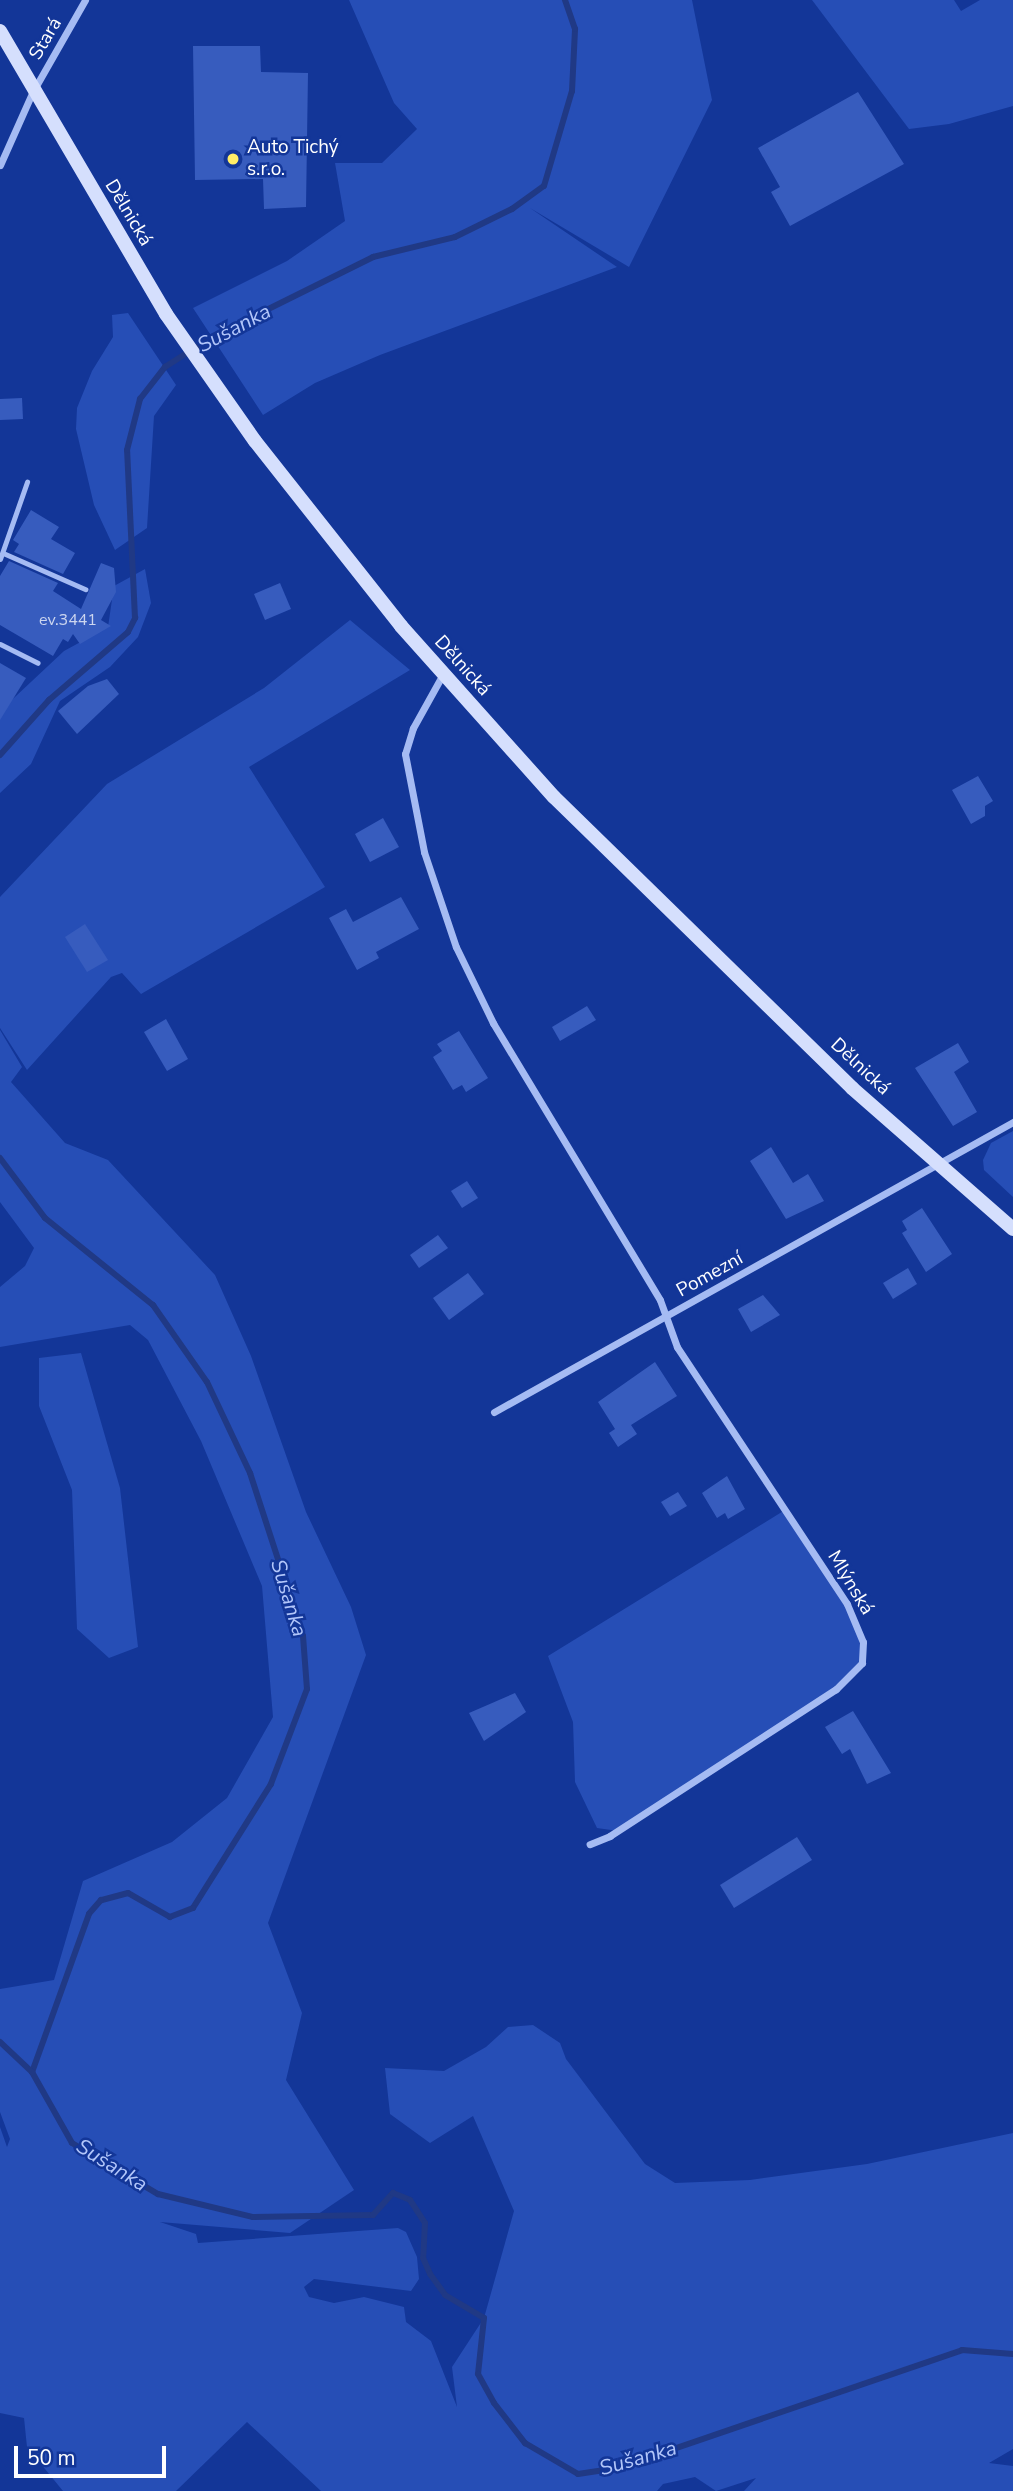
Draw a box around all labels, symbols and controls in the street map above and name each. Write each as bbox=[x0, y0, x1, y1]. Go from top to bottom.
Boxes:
street label: Stará bbox=[25, 14, 67, 64]
place label: Auto Tichý s.r.o. bbox=[247, 137, 339, 181]
marker: Auto Tichý s.r.o. bbox=[225, 151, 241, 167]
street label: Dělnická bbox=[99, 176, 157, 250]
water label: Sušanka bbox=[193, 298, 275, 358]
house number: ev.3441 bbox=[39, 610, 97, 630]
street label: Dělnická bbox=[429, 631, 495, 701]
street label: Dělnická bbox=[825, 1034, 895, 1100]
street label: Pomezní bbox=[673, 1247, 747, 1303]
street label: Mlýnská bbox=[822, 1547, 878, 1619]
water label: Sušanka bbox=[265, 1556, 313, 1640]
water label: Sušanka bbox=[72, 2133, 152, 2197]
scale bar bbox=[18, 2432, 170, 2476]
water label: Sušanka bbox=[596, 2435, 680, 2481]
text: 50 m bbox=[27, 2444, 76, 2472]

